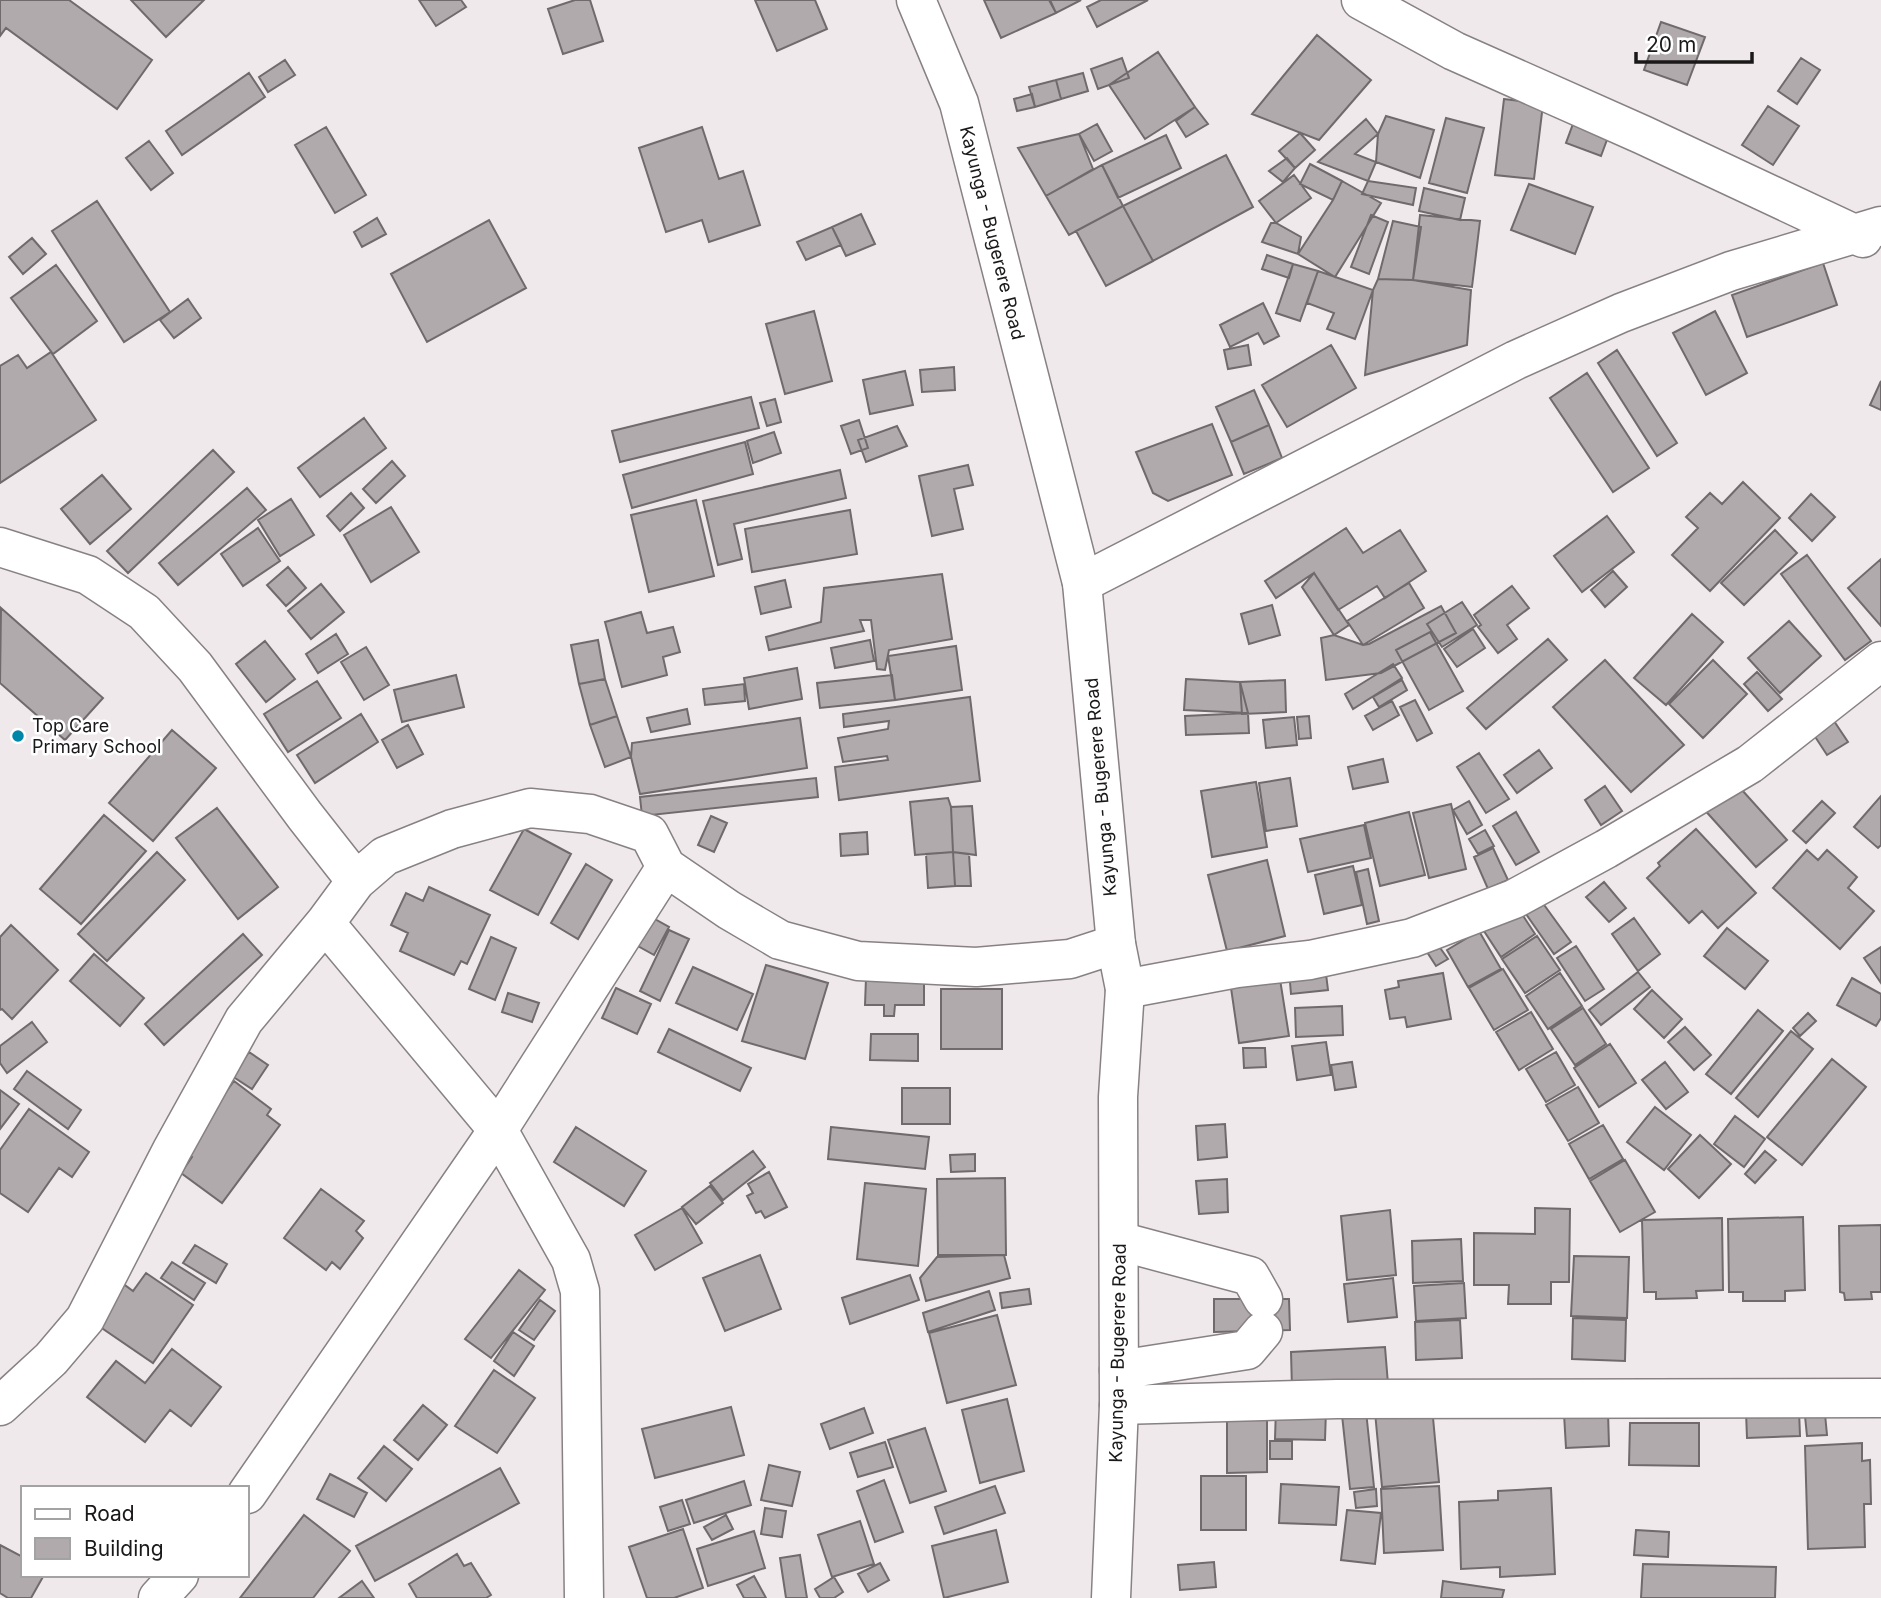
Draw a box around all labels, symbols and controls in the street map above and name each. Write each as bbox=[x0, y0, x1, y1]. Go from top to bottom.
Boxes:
scale bar bbox=[1636, 21, 1752, 65]
text: 20 m bbox=[1646, 32, 1696, 57]
street label: Kayunga - Bugerere Road bbox=[956, 124, 1029, 342]
street label: Kayunga - Bugerere Road bbox=[1080, 677, 1121, 897]
place label: Top Care Primary School bbox=[32, 715, 161, 757]
marker: Top Care Primary School bbox=[10, 728, 26, 744]
street label: Kayunga - Bugerere Road bbox=[1105, 1243, 1130, 1463]
legend bbox=[21, 1486, 248, 1577]
text: Road bbox=[84, 1501, 135, 1526]
text: Building bbox=[84, 1536, 164, 1561]

